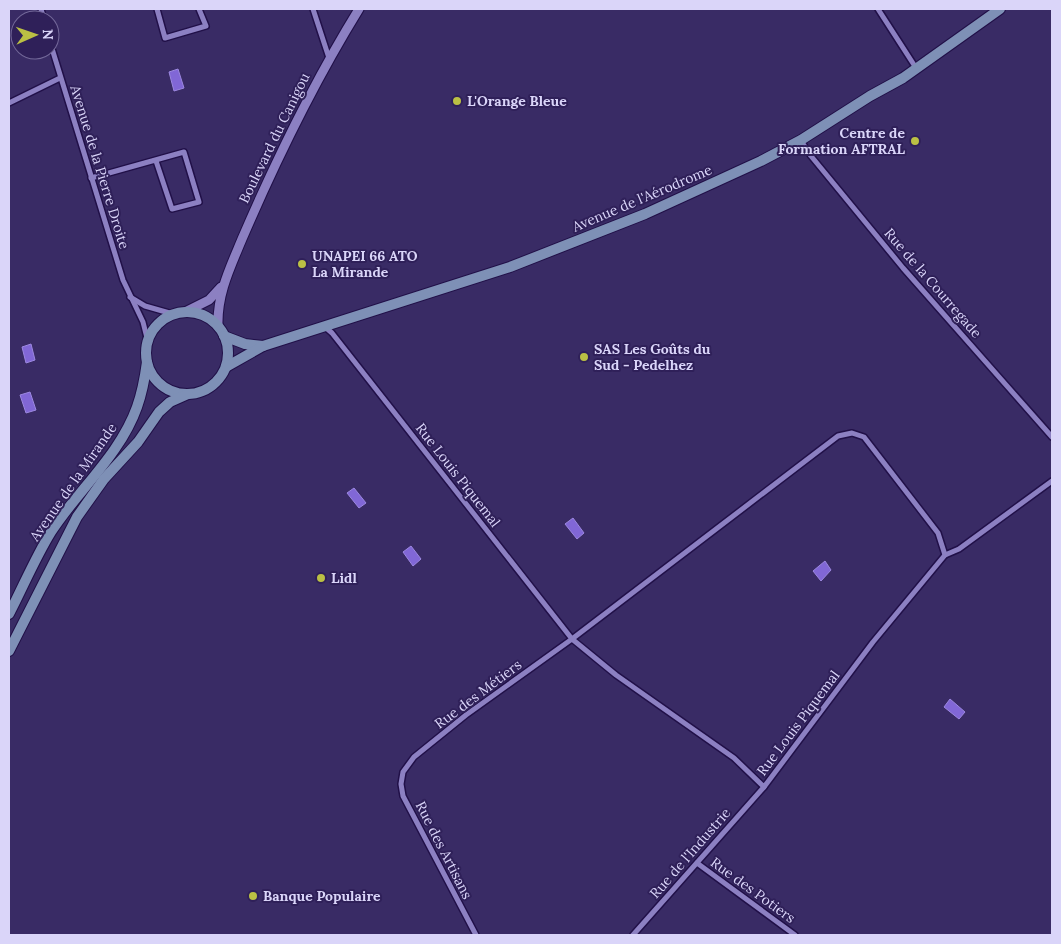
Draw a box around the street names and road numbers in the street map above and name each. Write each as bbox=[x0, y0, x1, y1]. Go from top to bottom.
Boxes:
street label: Boulevard du Canigou bbox=[235, 70, 313, 206]
street label: Avenue de la Pierre Droite bbox=[66, 82, 134, 252]
street label: Avenue de l'Aérodrome bbox=[569, 160, 715, 236]
street label: Rue de la Courregade bbox=[880, 224, 986, 342]
street label: Avenue de la Mirande bbox=[25, 419, 121, 545]
street label: Rue Louis Piquemal bbox=[412, 419, 504, 531]
street label: Rue des Métiers bbox=[431, 655, 525, 733]
street label: Rue Louis Piquemal bbox=[753, 667, 844, 779]
street label: Rue des Artisans bbox=[412, 798, 476, 902]
street label: Rue de l'Industrie bbox=[646, 804, 734, 902]
street label: Rue des Potiers bbox=[707, 853, 799, 927]

